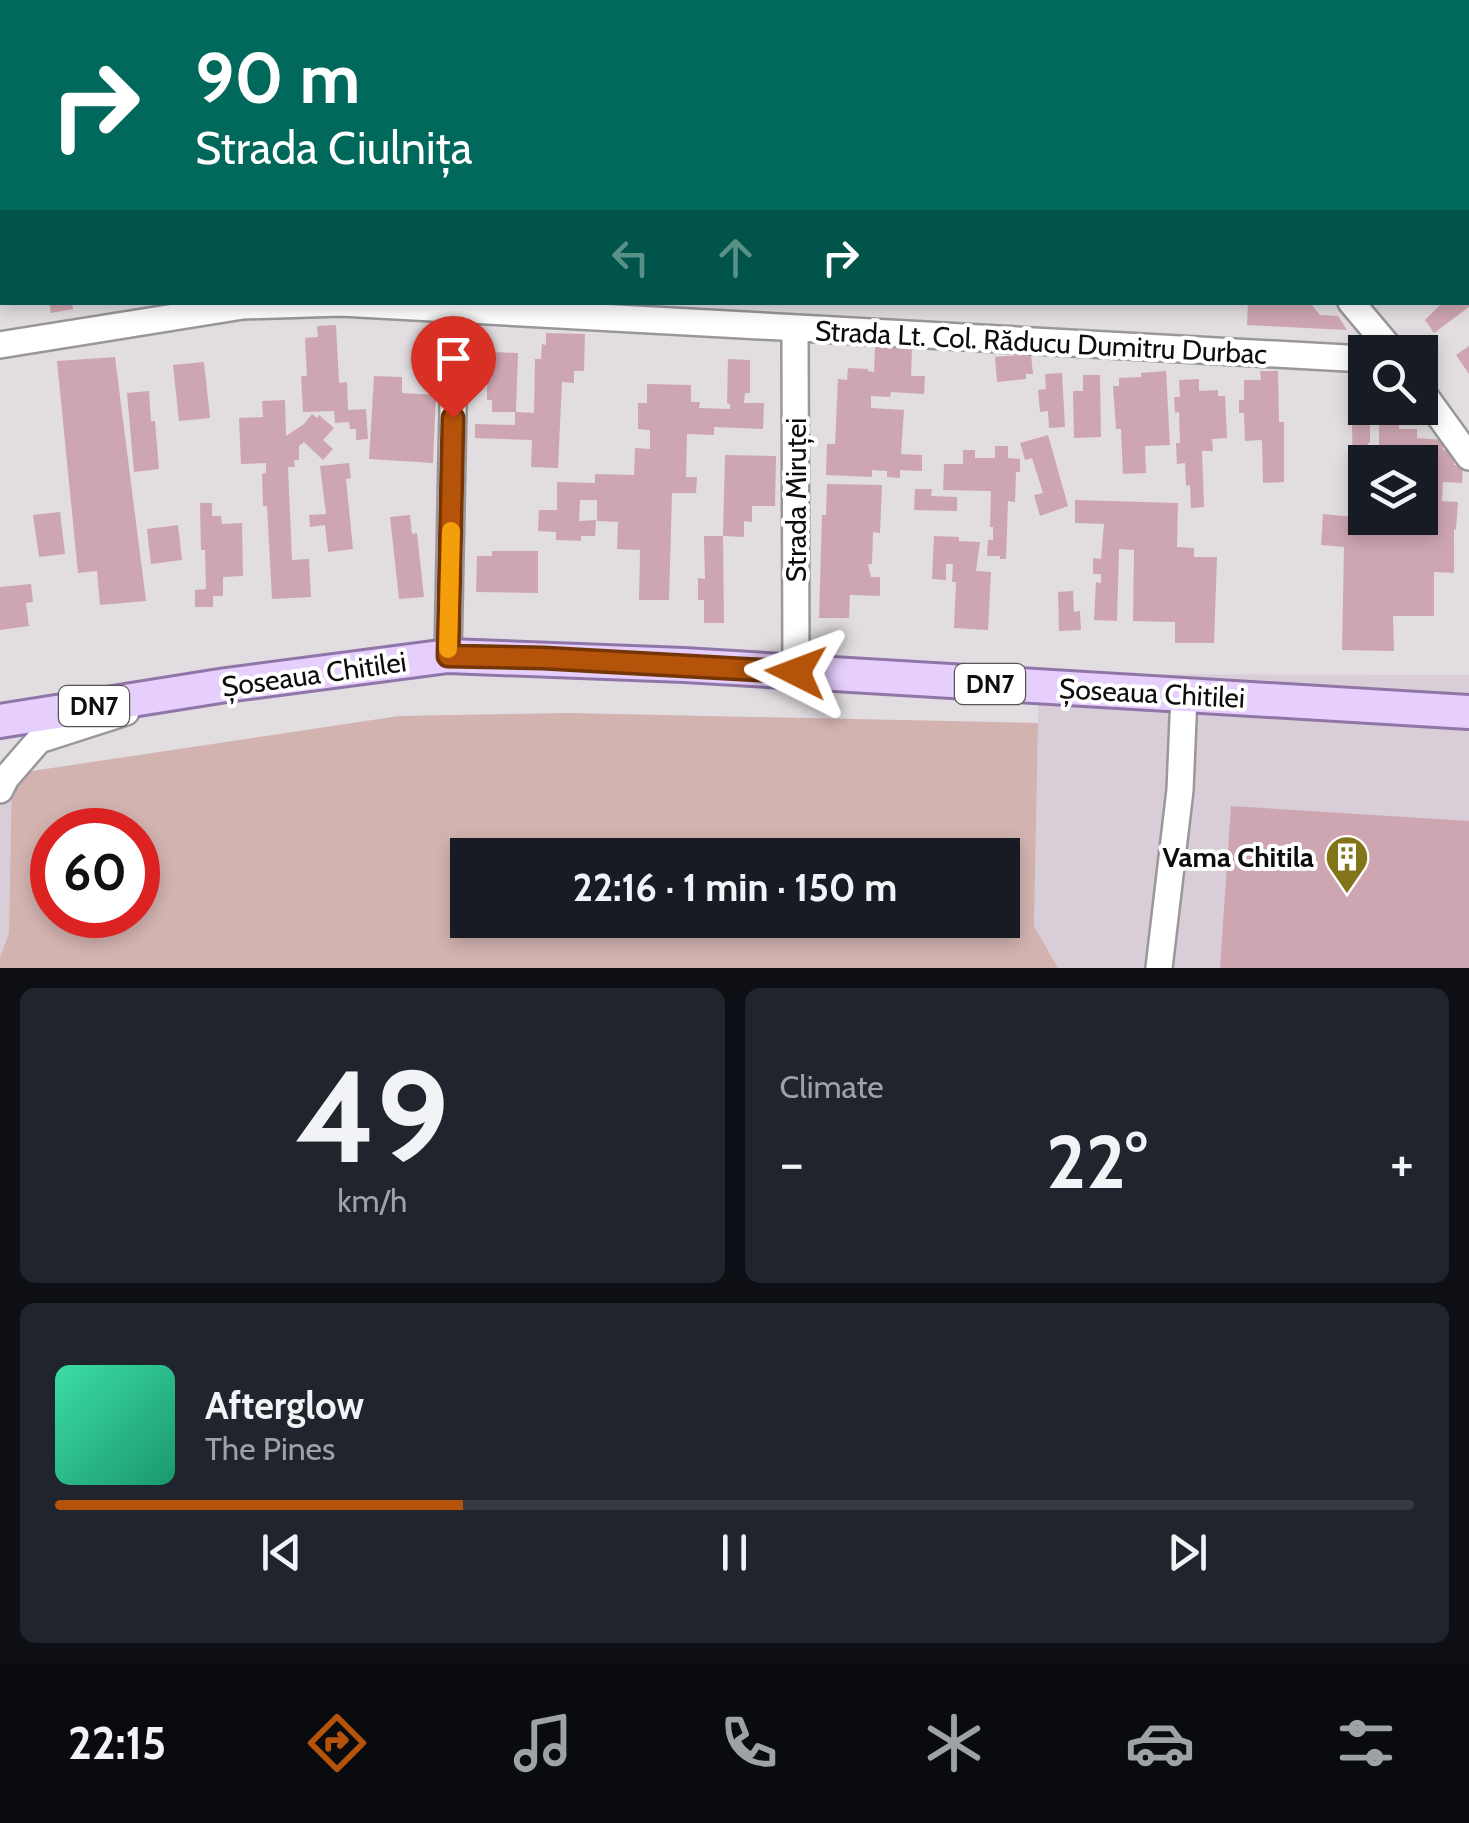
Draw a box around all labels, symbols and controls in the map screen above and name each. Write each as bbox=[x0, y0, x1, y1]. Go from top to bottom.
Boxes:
text: 90 m bbox=[195, 35, 360, 121]
icon: right bbox=[30, 40, 160, 170]
text: Strada Ciulnița bbox=[195, 121, 472, 175]
icon: left bbox=[603, 230, 658, 285]
icon: ahead bbox=[708, 230, 763, 285]
icon: right bbox=[813, 230, 868, 285]
street label: Strada Lt. Col. Răducu Dumitru Durbac bbox=[814, 313, 1268, 371]
pin bbox=[411, 316, 496, 419]
icon: arrive bbox=[426, 331, 481, 386]
map controls bbox=[1348, 335, 1438, 535]
button: search bbox=[1348, 335, 1438, 425]
street label: Strada Miruței bbox=[779, 418, 814, 582]
button: layers bbox=[1348, 445, 1438, 535]
position arrow bbox=[744, 620, 848, 724]
street label: Șoseaua Chitilei bbox=[220, 644, 409, 705]
road number: DN7 bbox=[955, 664, 1025, 704]
street label: Șoseaua Chitilei bbox=[1058, 671, 1246, 716]
road number: DN7 bbox=[59, 686, 129, 726]
speed limit sign: 60 bbox=[30, 808, 160, 938]
building icon: Vama Chitila bbox=[1324, 834, 1370, 895]
place label: Vama Chitila bbox=[1162, 840, 1314, 874]
text: 22:16 · 1 min · 150 m bbox=[573, 864, 897, 911]
text: 49 bbox=[295, 1037, 449, 1195]
text: Climate bbox=[780, 1067, 884, 1106]
text: 22° bbox=[1046, 1116, 1147, 1207]
text: − bbox=[780, 1129, 804, 1196]
text: + bbox=[1390, 1129, 1414, 1196]
text: km/h bbox=[337, 1181, 407, 1220]
text: Afterglow bbox=[205, 1382, 364, 1429]
text: The Pines bbox=[205, 1429, 335, 1468]
icon: previous bbox=[254, 1525, 309, 1580]
icon: pause bbox=[707, 1525, 762, 1580]
icon: next bbox=[1160, 1525, 1215, 1580]
icon: directions bbox=[302, 1708, 372, 1778]
icon: music bbox=[508, 1708, 578, 1778]
icon: phone bbox=[714, 1708, 784, 1778]
icon: climate bbox=[919, 1708, 989, 1778]
icon: car bbox=[1125, 1708, 1195, 1778]
icon: filters bbox=[1331, 1708, 1401, 1778]
text: 22:15 bbox=[68, 1716, 166, 1770]

